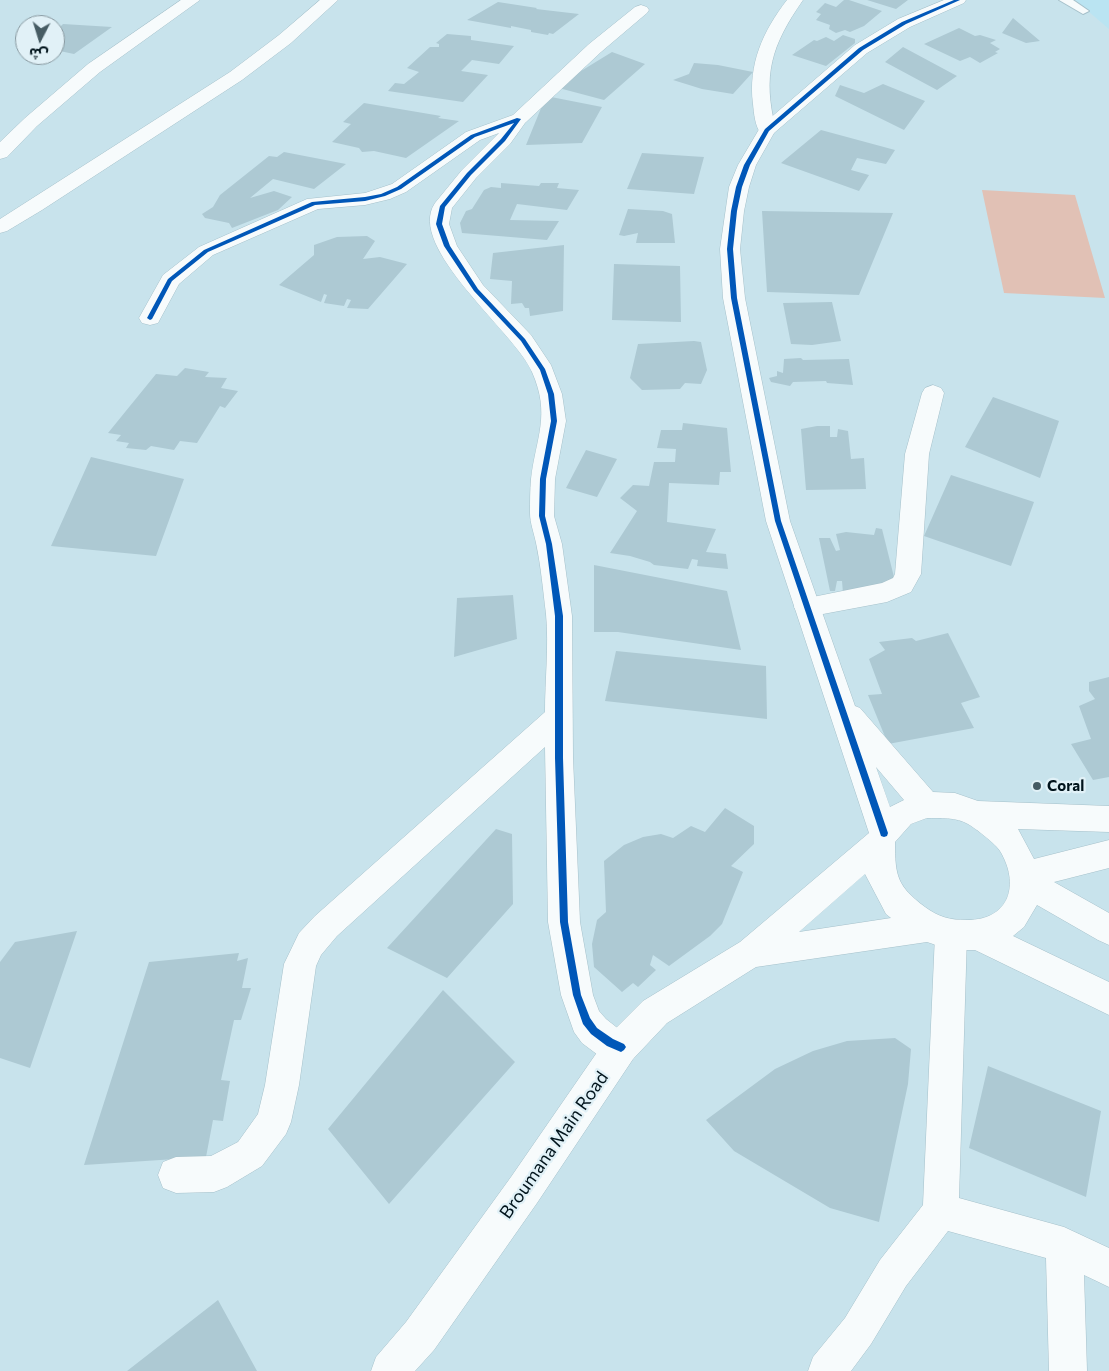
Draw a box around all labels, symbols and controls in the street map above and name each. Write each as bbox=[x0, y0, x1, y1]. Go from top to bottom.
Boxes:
north arrow bbox=[15, 15, 65, 65]
text: ش bbox=[28, 45, 49, 64]
place label: Coral bbox=[1047, 777, 1084, 795]
marker: Coral bbox=[1031, 780, 1043, 792]
street label: Broumana Main Road bbox=[495, 1067, 613, 1223]

